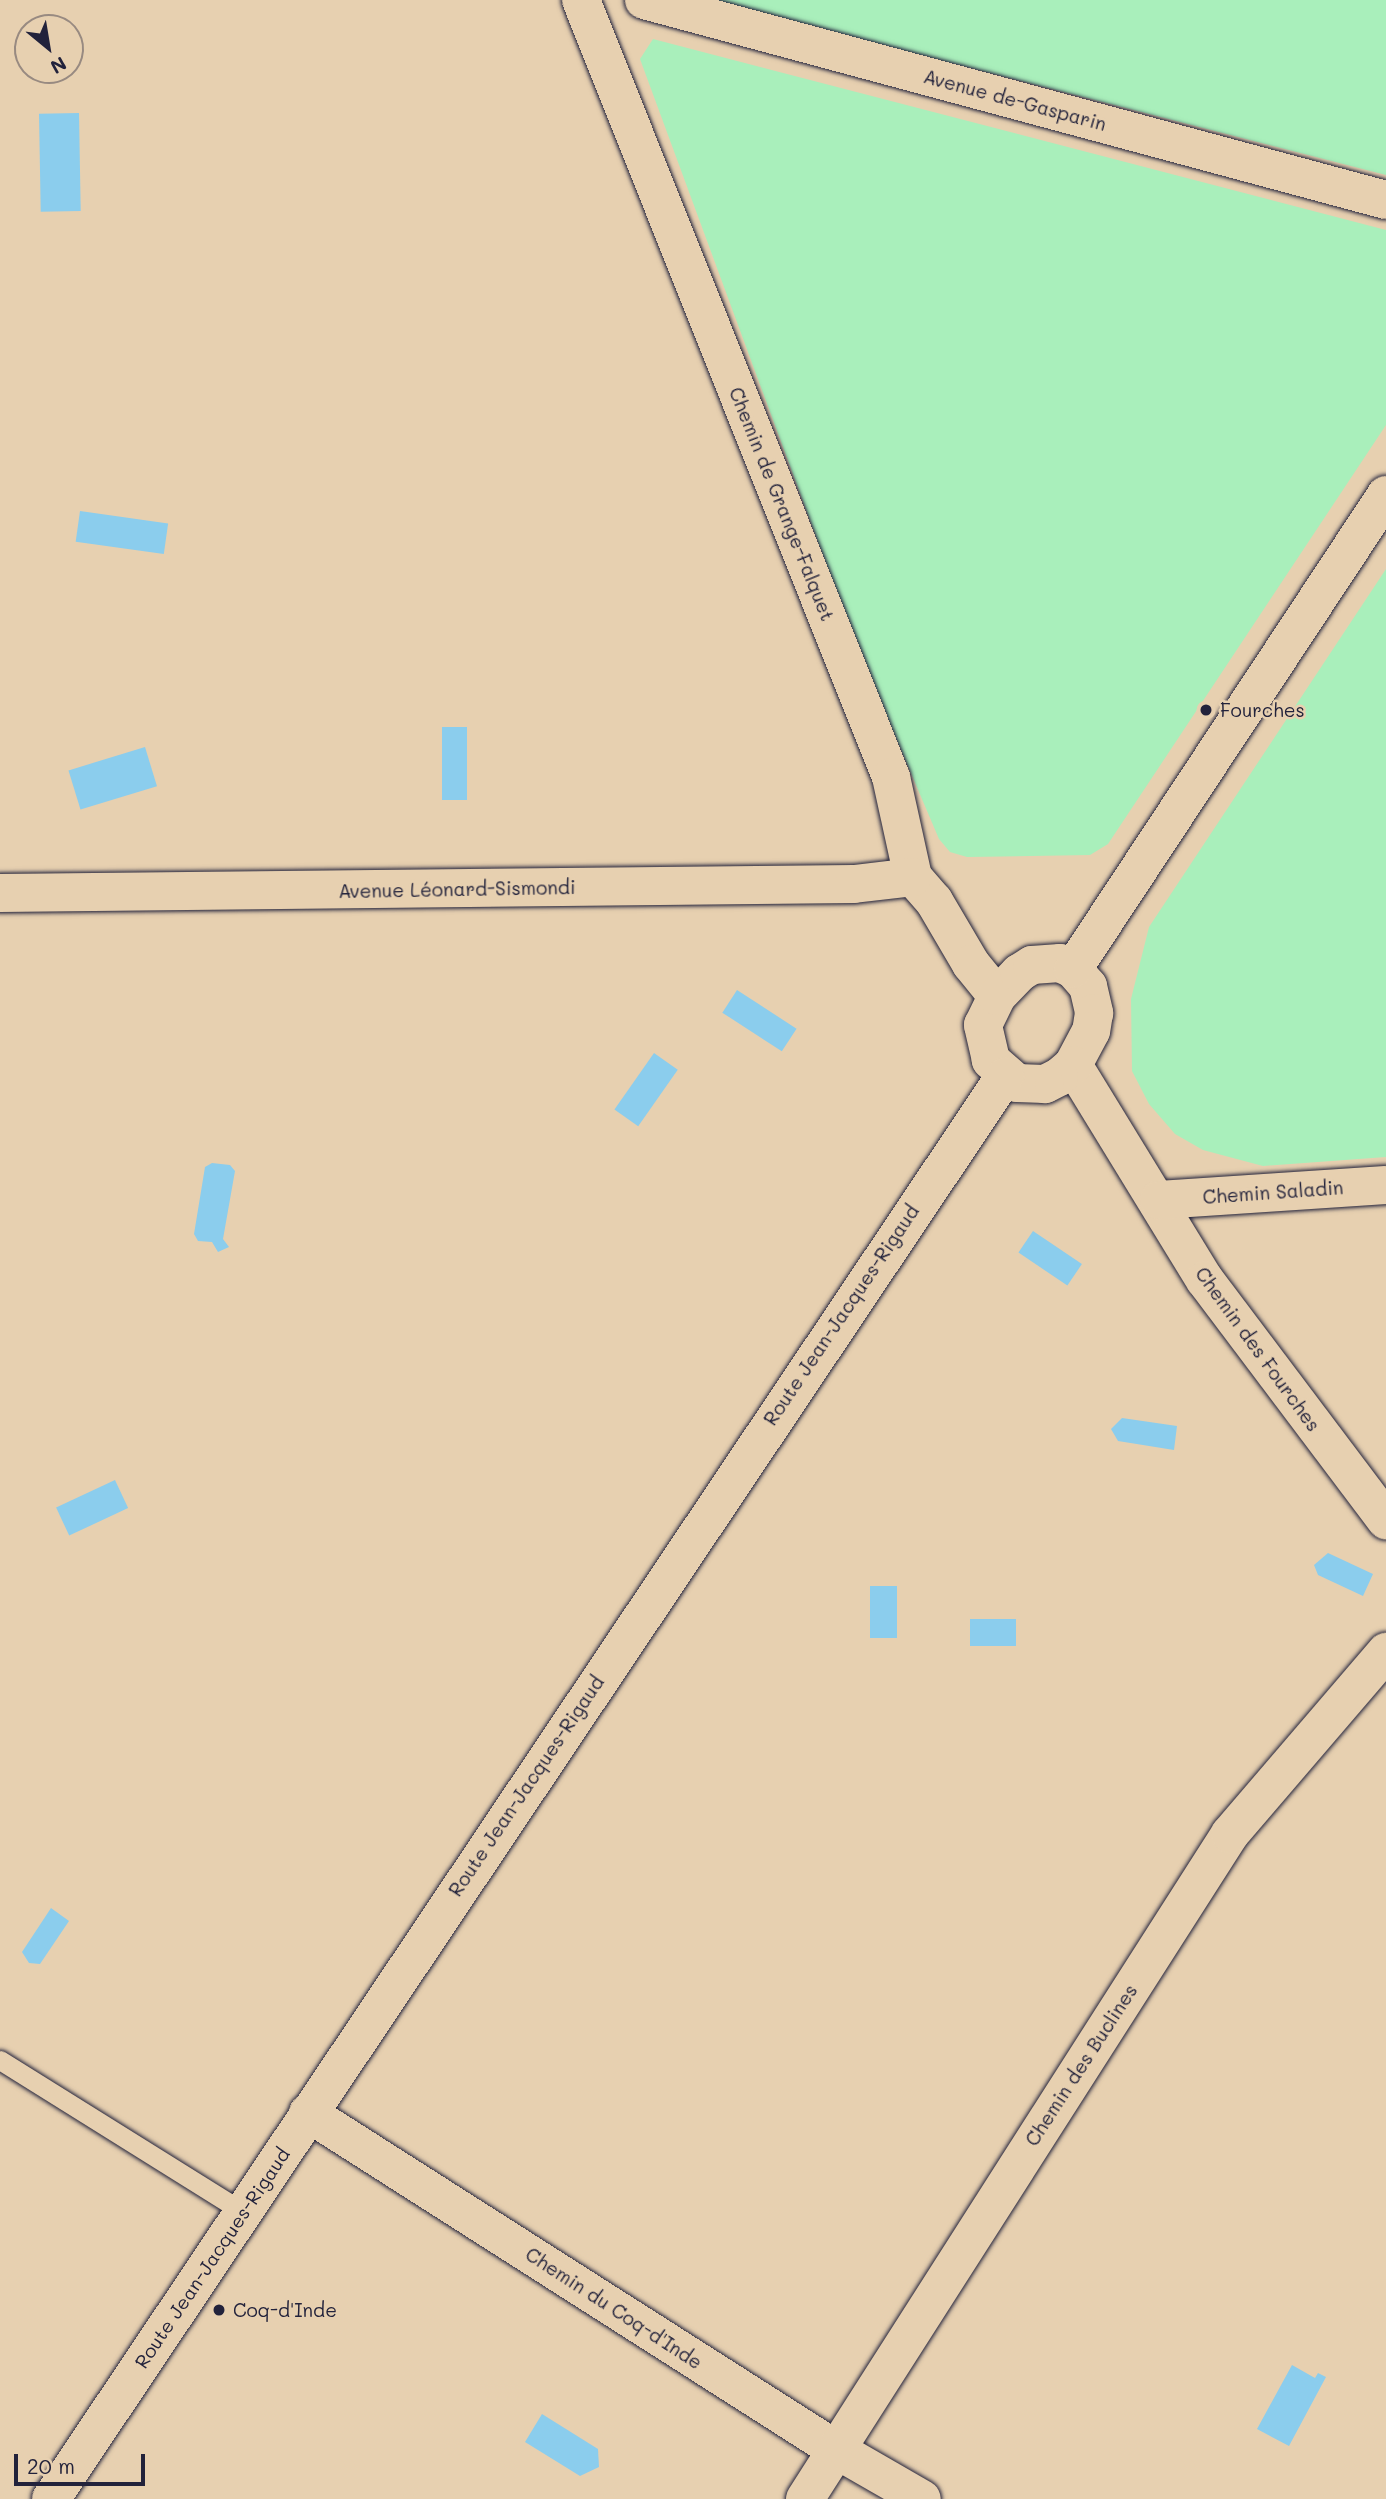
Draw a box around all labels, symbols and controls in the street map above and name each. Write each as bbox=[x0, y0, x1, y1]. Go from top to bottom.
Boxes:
north arrow bbox=[14, 14, 84, 84]
text: N bbox=[46, 51, 71, 80]
street label: Avenue de-Gasparin bbox=[921, 65, 1109, 135]
street label: Chemin de Grange-Falquet bbox=[725, 384, 839, 624]
place label: Fourches bbox=[1220, 699, 1305, 721]
marker: Fourches bbox=[1198, 702, 1214, 718]
street label: Avenue Léonard-Sismondi bbox=[338, 876, 576, 902]
street label: Chemin Saladin bbox=[1202, 1176, 1344, 1208]
street label: Route Jean-Jacques-Rigaud bbox=[759, 1200, 923, 1430]
street label: Chemin des Fourches bbox=[1191, 1262, 1325, 1436]
street label: Route Jean-Jacques-Rigaud bbox=[444, 1671, 608, 1901]
street label: Chemin des Buclines bbox=[1020, 1980, 1142, 2150]
street label: Route Jean-Jacques-Rigaud bbox=[130, 2143, 294, 2373]
street label: Chemin du Coq-d'Inde bbox=[521, 2242, 707, 2374]
place label: Coq-d'Inde bbox=[233, 2299, 337, 2321]
marker: Coq-d'Inde bbox=[211, 2302, 227, 2318]
scale bar bbox=[18, 2440, 149, 2484]
text: 20 m bbox=[27, 2452, 75, 2479]

